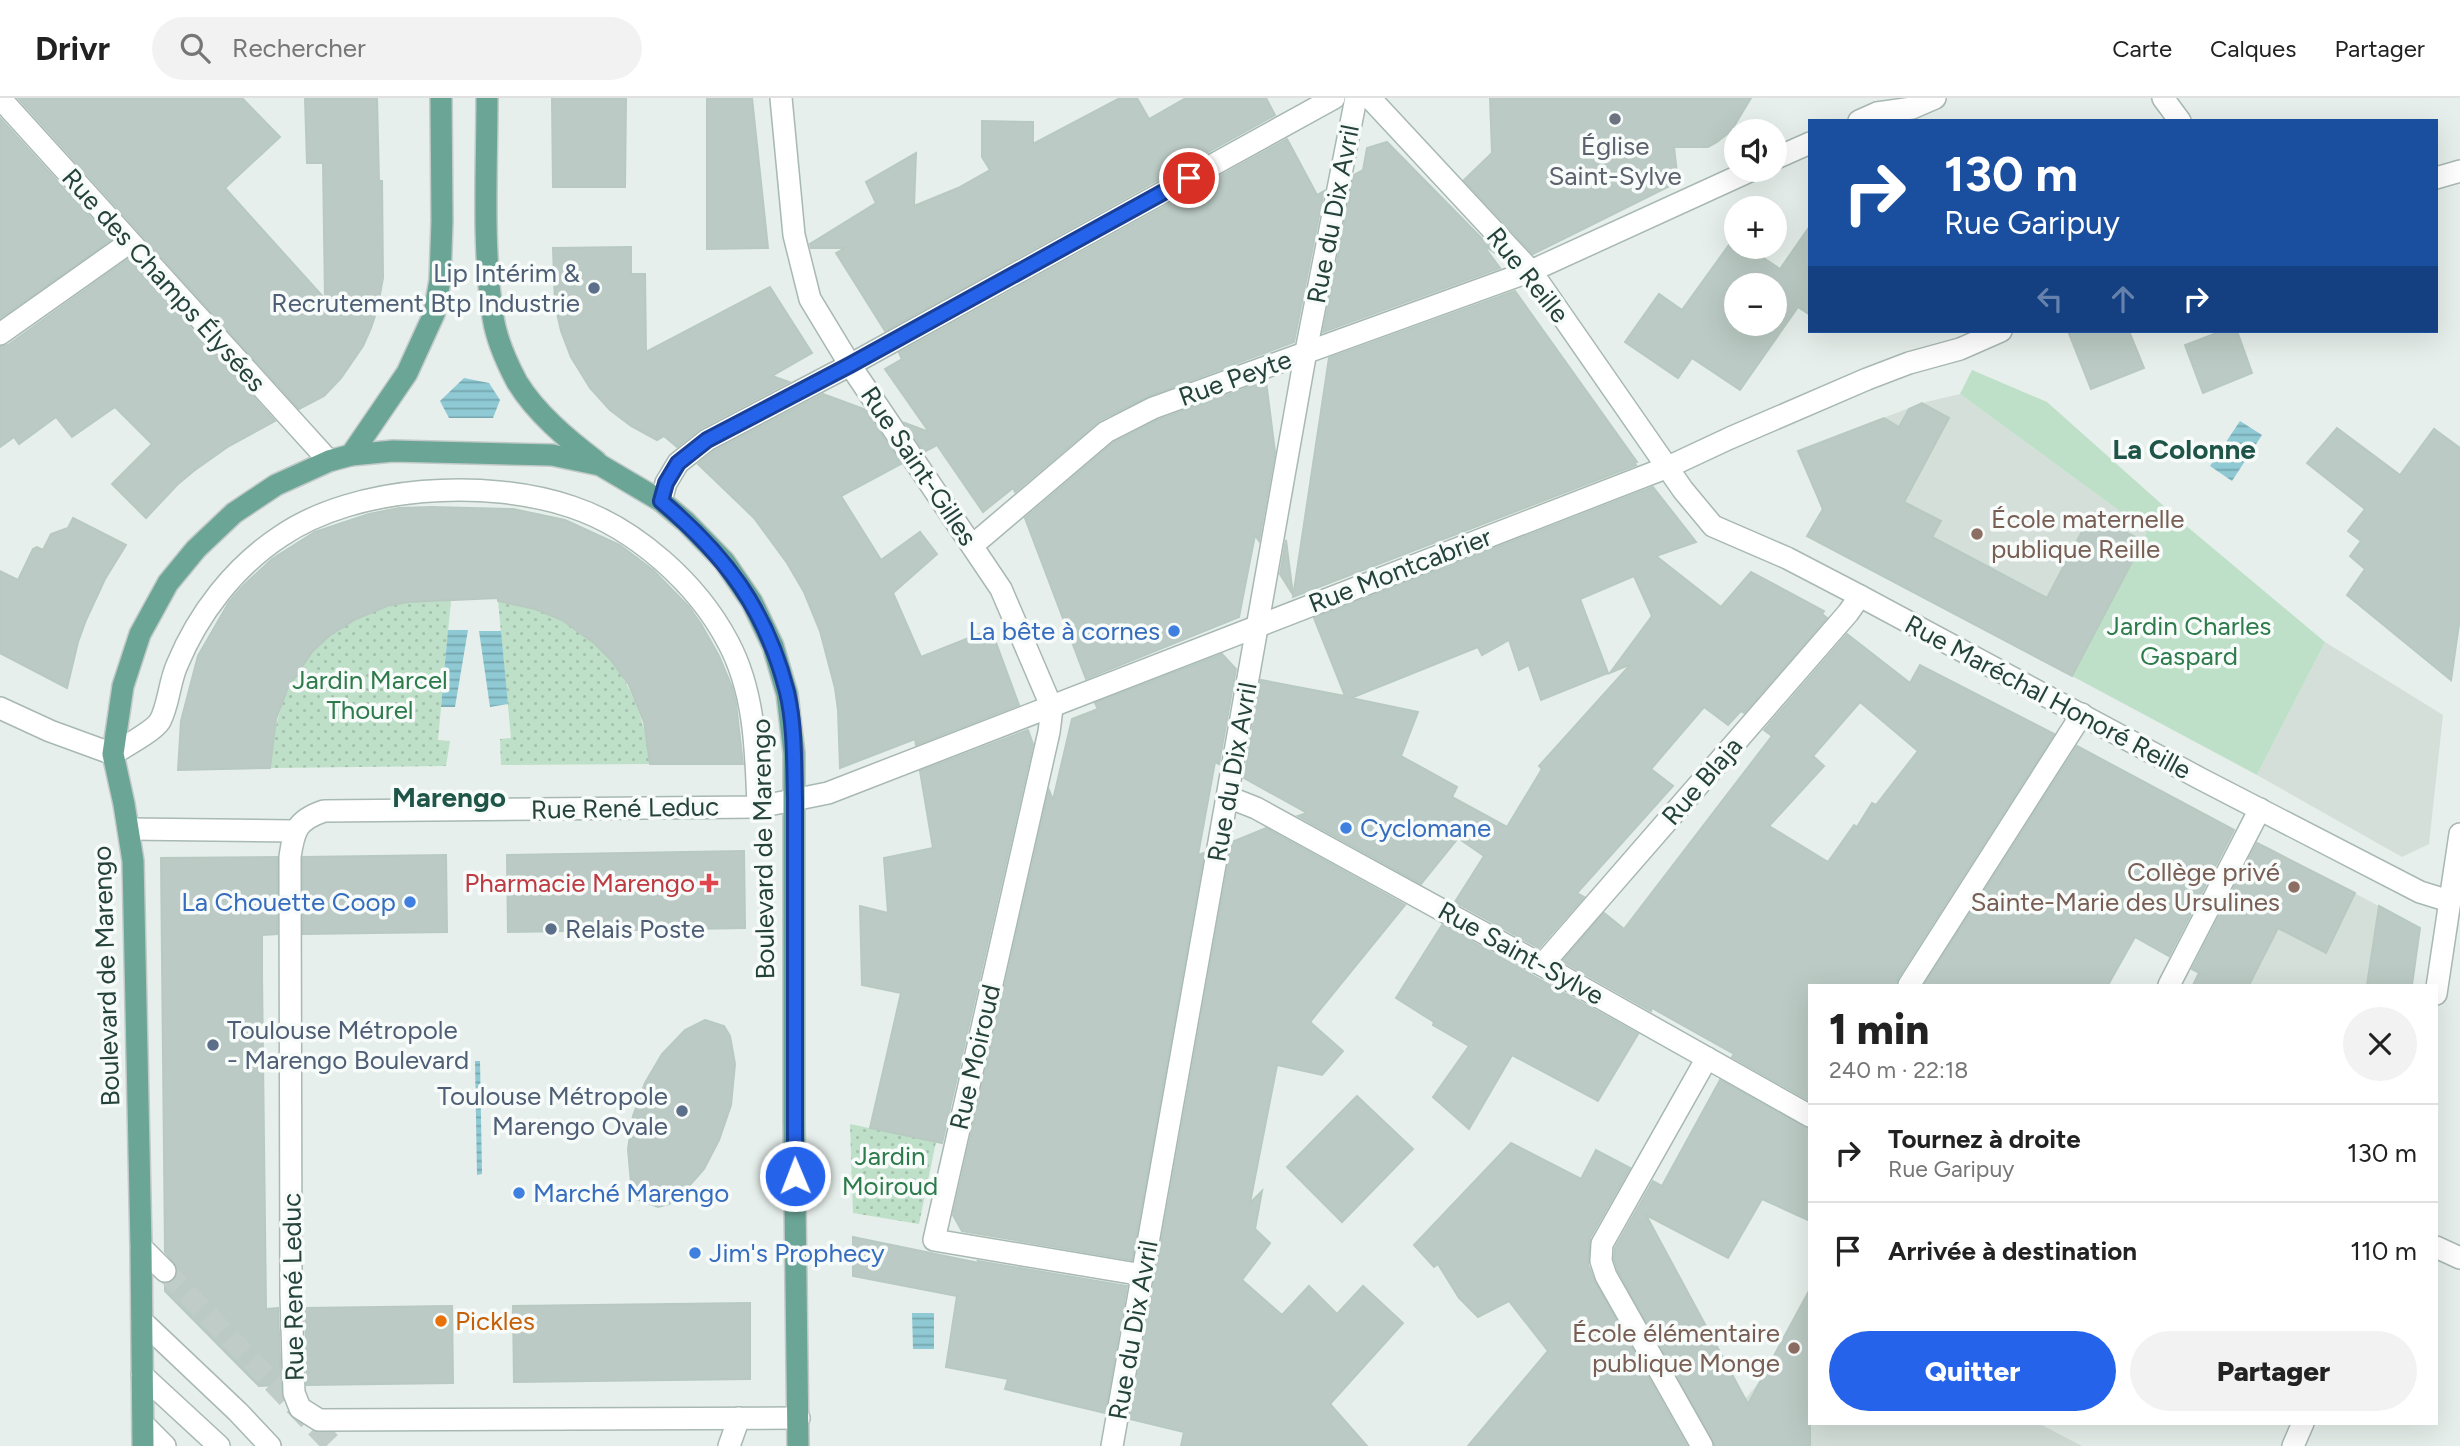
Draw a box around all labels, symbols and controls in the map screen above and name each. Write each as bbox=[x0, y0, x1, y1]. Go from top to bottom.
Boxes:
search box bbox=[152, 17, 642, 80]
text: Drivr bbox=[35, 29, 110, 68]
icon: search bbox=[176, 29, 214, 67]
text: Rechercher bbox=[232, 32, 366, 64]
text: Carte bbox=[2112, 34, 2172, 63]
text: Calques bbox=[2210, 34, 2296, 63]
text: Partager bbox=[2334, 34, 2425, 63]
marker: Église Saint-Sylve bbox=[1607, 111, 1623, 127]
map controls bbox=[1724, 119, 1787, 336]
button: sound bbox=[1724, 119, 1787, 182]
street label: Rue du Dix Avril bbox=[1300, 122, 1366, 306]
place label: Église Saint-Sylve bbox=[1548, 130, 1682, 192]
text: 130 m bbox=[1944, 144, 2078, 203]
icon: right bbox=[1829, 147, 1920, 238]
pin bbox=[1159, 148, 1219, 208]
icon: arrive bbox=[1170, 159, 1208, 197]
street label: Rue des Champs Élysées bbox=[55, 162, 273, 398]
button: + bbox=[1724, 196, 1787, 259]
text: Rue Garipuy bbox=[1944, 204, 2120, 242]
street label: Rue Reille bbox=[1480, 221, 1576, 329]
place label: Lip Intérim & Recrutement Btp Industrie bbox=[271, 257, 580, 319]
button: − bbox=[1724, 273, 1787, 336]
marker: Lip Intérim & Recrutement Btp Industrie bbox=[586, 280, 602, 296]
icon: left bbox=[2031, 280, 2069, 318]
icon: ahead bbox=[2104, 280, 2142, 318]
icon: right bbox=[2177, 280, 2215, 318]
street label: Rue Peyte bbox=[1174, 343, 1296, 413]
street label: Rue Saint-Gilles bbox=[854, 380, 984, 552]
district label: La Colonne bbox=[2112, 432, 2256, 466]
place label: École maternelle publique Reille bbox=[1991, 503, 2184, 565]
street label: Rue Montcabrier bbox=[1304, 520, 1496, 620]
marker: École maternelle publique Reille bbox=[1969, 526, 1985, 542]
street label: Rue Maréchal Honoré Reille bbox=[1899, 608, 2197, 786]
park label: Jardin Charles Gaspard bbox=[2107, 610, 2271, 672]
place label: La bête à cornes bbox=[969, 615, 1160, 647]
marker: La bête à cornes bbox=[1166, 623, 1182, 639]
park label: Jardin Marcel Thourel bbox=[292, 664, 448, 726]
street label: Rue du Dix Avril bbox=[1200, 680, 1264, 864]
street label: Boulevard de Marengo bbox=[745, 718, 781, 980]
street label: Rue Blaja bbox=[1655, 730, 1749, 832]
district label: Marengo bbox=[392, 780, 506, 814]
street label: Rue René Leduc bbox=[530, 790, 720, 826]
place label: Cyclomane bbox=[1360, 812, 1491, 844]
marker: Cyclomane bbox=[1338, 820, 1354, 836]
street label: Boulevard de Marengo bbox=[85, 845, 127, 1107]
place label: Collège privé Sainte-Marie des Ursulines bbox=[1970, 856, 2280, 918]
place label: Pharmacie Marengo bbox=[464, 867, 695, 899]
marker: Pharmacie Marengo bbox=[701, 875, 717, 891]
marker: Collège privé Sainte-Marie des Ursulines bbox=[2286, 879, 2302, 895]
place label: La Chouette Coop bbox=[181, 886, 396, 918]
marker: La Chouette Coop bbox=[402, 894, 418, 910]
street label: Rue Saint-Sylve bbox=[1433, 894, 1609, 1012]
place label: Relais Poste bbox=[565, 913, 705, 945]
marker: Relais Poste bbox=[543, 921, 559, 937]
street label: Rue Moiroud bbox=[943, 981, 1007, 1133]
text: 1 min bbox=[1829, 1004, 1929, 1055]
button: close bbox=[2343, 1007, 2417, 1081]
place label: Toulouse Métropole - Marengo Boulevard bbox=[227, 1014, 469, 1076]
marker: Toulouse Métropole - Marengo Boulevard bbox=[205, 1037, 221, 1053]
text: 240 m · 22:18 bbox=[1829, 1056, 1969, 1084]
place label: Toulouse Métropole Marengo Ovale bbox=[437, 1080, 668, 1142]
marker: Toulouse Métropole Marengo Ovale bbox=[674, 1103, 690, 1119]
text: Tournez à droite bbox=[1888, 1123, 2081, 1155]
icon: right bbox=[1829, 1134, 1867, 1172]
text: 130 m bbox=[2347, 1137, 2417, 1169]
position arrow bbox=[758, 1139, 832, 1213]
park label: Jardin Moiroud bbox=[842, 1140, 938, 1202]
text: Rue Garipuy bbox=[1888, 1155, 2014, 1183]
place label: Marché Marengo bbox=[533, 1177, 729, 1209]
marker: Marché Marengo bbox=[511, 1185, 527, 1201]
street label: Rue René Leduc bbox=[275, 1192, 311, 1382]
icon: arrive bbox=[1829, 1232, 1867, 1270]
text: Arrivée à destination bbox=[1888, 1235, 2137, 1267]
text: 110 m bbox=[2350, 1235, 2417, 1267]
place label: Jim's Prophecy bbox=[709, 1237, 885, 1269]
street label: Rue du Dix Avril bbox=[1101, 1238, 1165, 1422]
marker: Jim's Prophecy bbox=[687, 1245, 703, 1261]
place label: Pickles bbox=[455, 1305, 535, 1337]
marker: Pickles bbox=[433, 1313, 449, 1329]
place label: École élémentaire publique Monge bbox=[1572, 1317, 1780, 1379]
button: Quitter bbox=[1829, 1331, 2116, 1411]
button: Partager bbox=[2130, 1331, 2417, 1411]
marker: École élémentaire publique Monge bbox=[1786, 1340, 1802, 1356]

